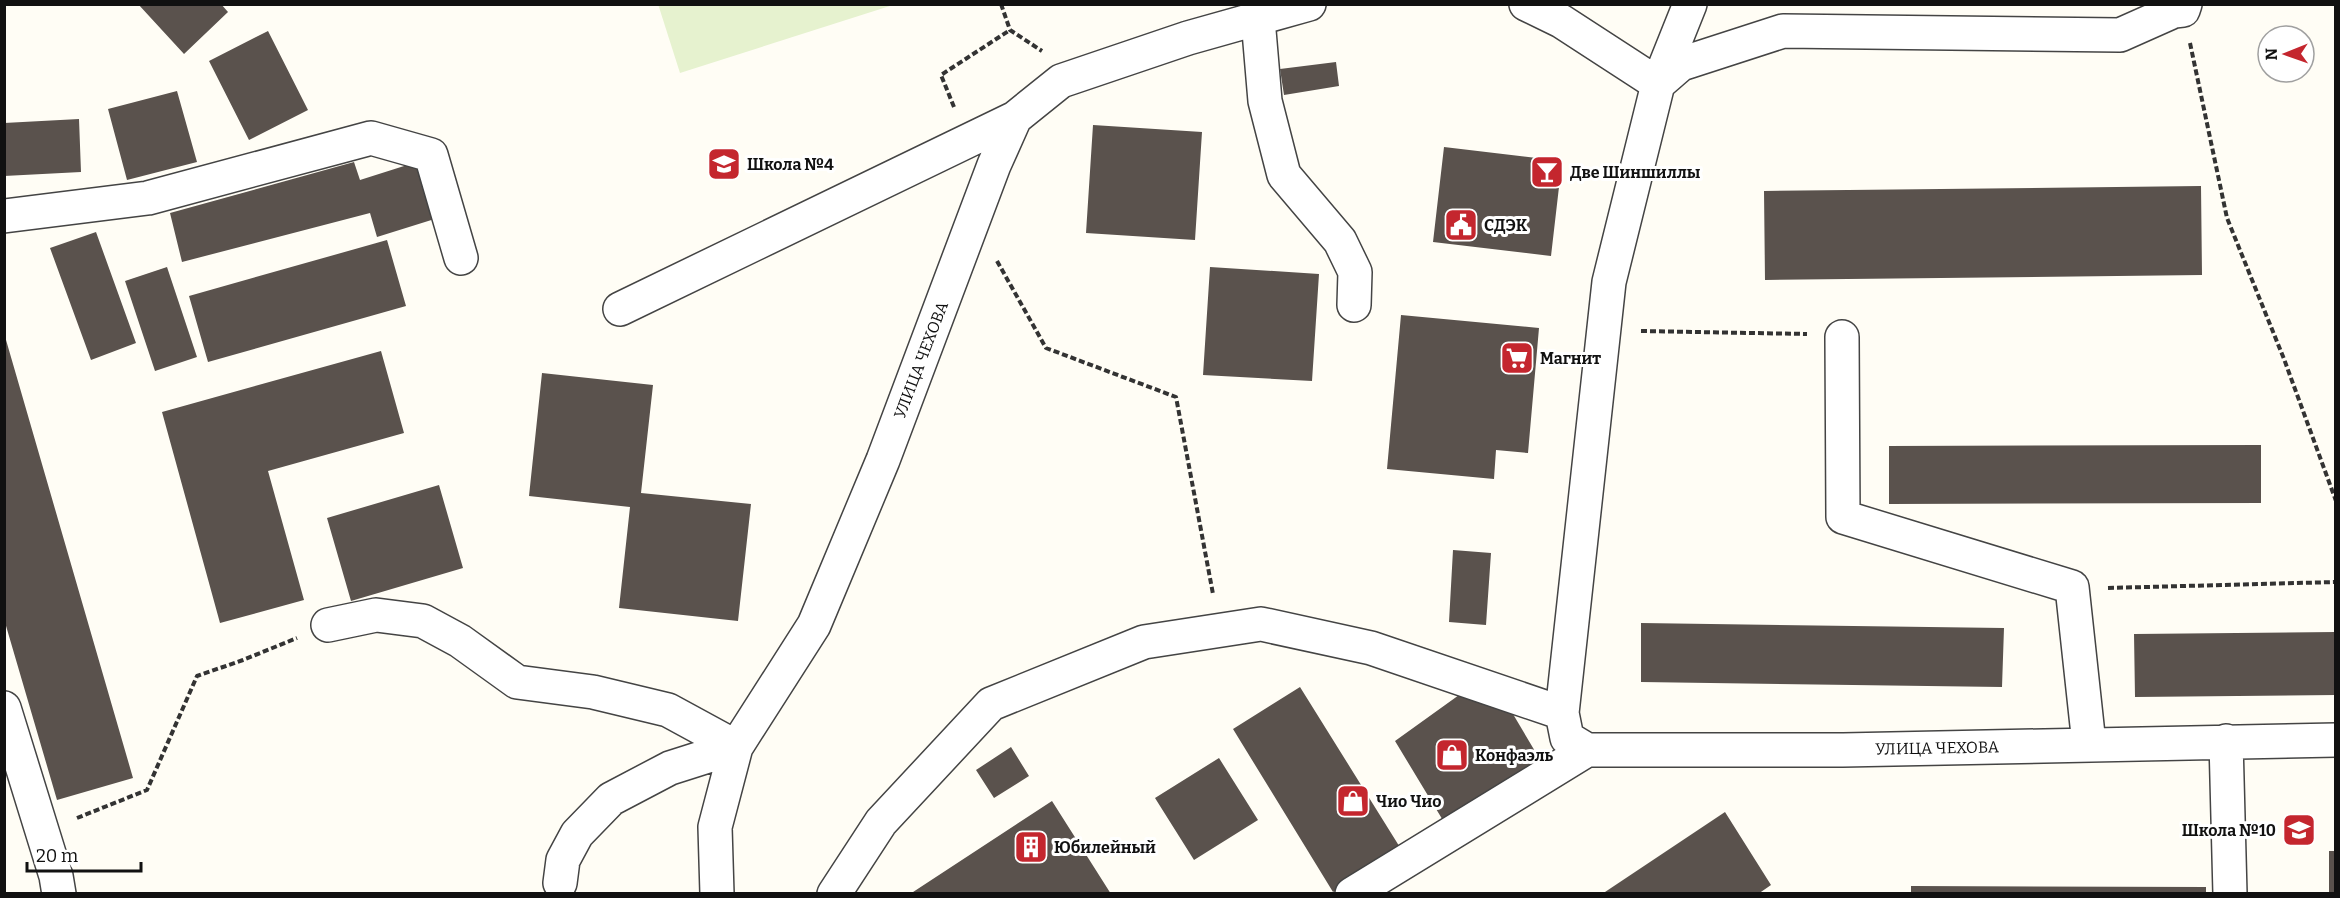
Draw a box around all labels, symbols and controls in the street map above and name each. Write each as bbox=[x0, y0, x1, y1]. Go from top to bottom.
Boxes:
north arrow bbox=[2256, 24, 2316, 84]
text: N bbox=[2262, 48, 2281, 61]
school or university icon: Школа №4 bbox=[706, 146, 742, 182]
bar icon: Две Шиншиллы bbox=[1529, 154, 1565, 190]
place label: Школа №4 bbox=[747, 155, 834, 174]
place label: Две Шиншиллы bbox=[1570, 163, 1701, 182]
public building icon: СДЭК bbox=[1443, 207, 1479, 243]
place label: СДЭК bbox=[1484, 216, 1528, 235]
street label: УЛИЦА ЧЕХОВА bbox=[890, 298, 952, 421]
supermarket icon: Магнит bbox=[1499, 340, 1535, 376]
place label: Магнит bbox=[1540, 349, 1601, 368]
shop icon: Конфаэль bbox=[1434, 737, 1470, 773]
street label: УЛИЦА ЧЕХОВА bbox=[1875, 737, 2000, 759]
place label: Конфаэль bbox=[1475, 746, 1554, 765]
shop icon: Чио Чио bbox=[1335, 783, 1371, 819]
place label: Чио Чио bbox=[1376, 792, 1441, 811]
school or university icon: Школа №10 bbox=[2281, 812, 2317, 848]
place label: Школа №10 bbox=[2182, 821, 2276, 840]
building icon: Юбилейный bbox=[1013, 829, 1049, 865]
scale bar bbox=[27, 835, 141, 873]
place label: Юбилейный bbox=[1054, 838, 1156, 857]
text: 20 m bbox=[36, 845, 78, 867]

